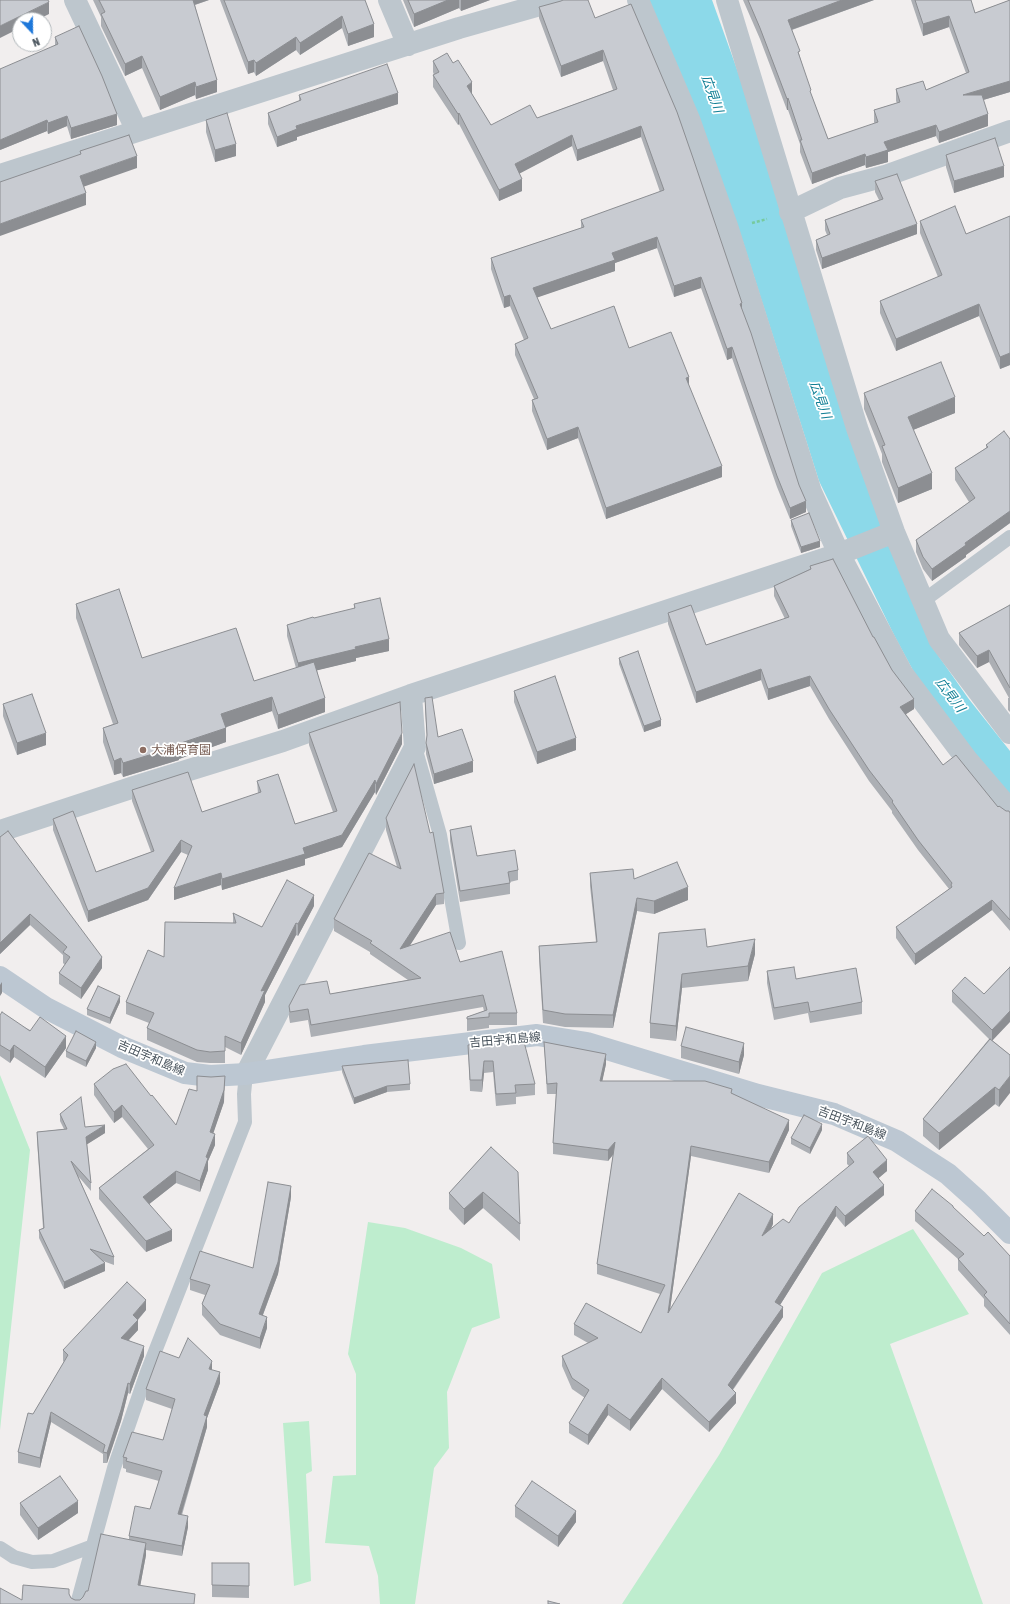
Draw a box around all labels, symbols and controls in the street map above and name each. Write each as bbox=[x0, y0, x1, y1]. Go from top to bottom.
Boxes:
north arrow bbox=[12, 12, 52, 52]
text: N bbox=[31, 35, 41, 49]
water label: 広見川 bbox=[698, 73, 726, 115]
water label: 広見川 bbox=[806, 379, 834, 421]
water label: 広見川 bbox=[932, 675, 968, 715]
place label: 大浦保育園 bbox=[151, 743, 211, 757]
marker: 大浦保育園 bbox=[138, 745, 148, 755]
street label: 吉田宇和島線 bbox=[469, 1030, 541, 1050]
street label: 吉田宇和島線 bbox=[115, 1037, 187, 1079]
street label: 吉田宇和島線 bbox=[816, 1103, 888, 1143]

